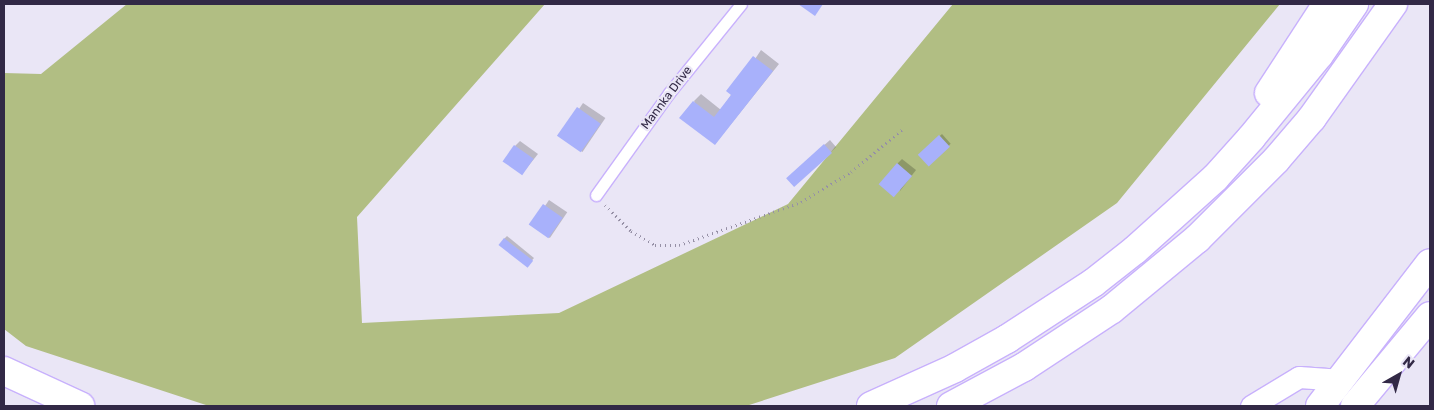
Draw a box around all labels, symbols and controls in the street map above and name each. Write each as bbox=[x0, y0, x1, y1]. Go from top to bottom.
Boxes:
street label: Mannka Drive bbox=[639, 64, 695, 132]
north arrow bbox=[1374, 350, 1424, 400]
text: N bbox=[1399, 353, 1418, 373]

